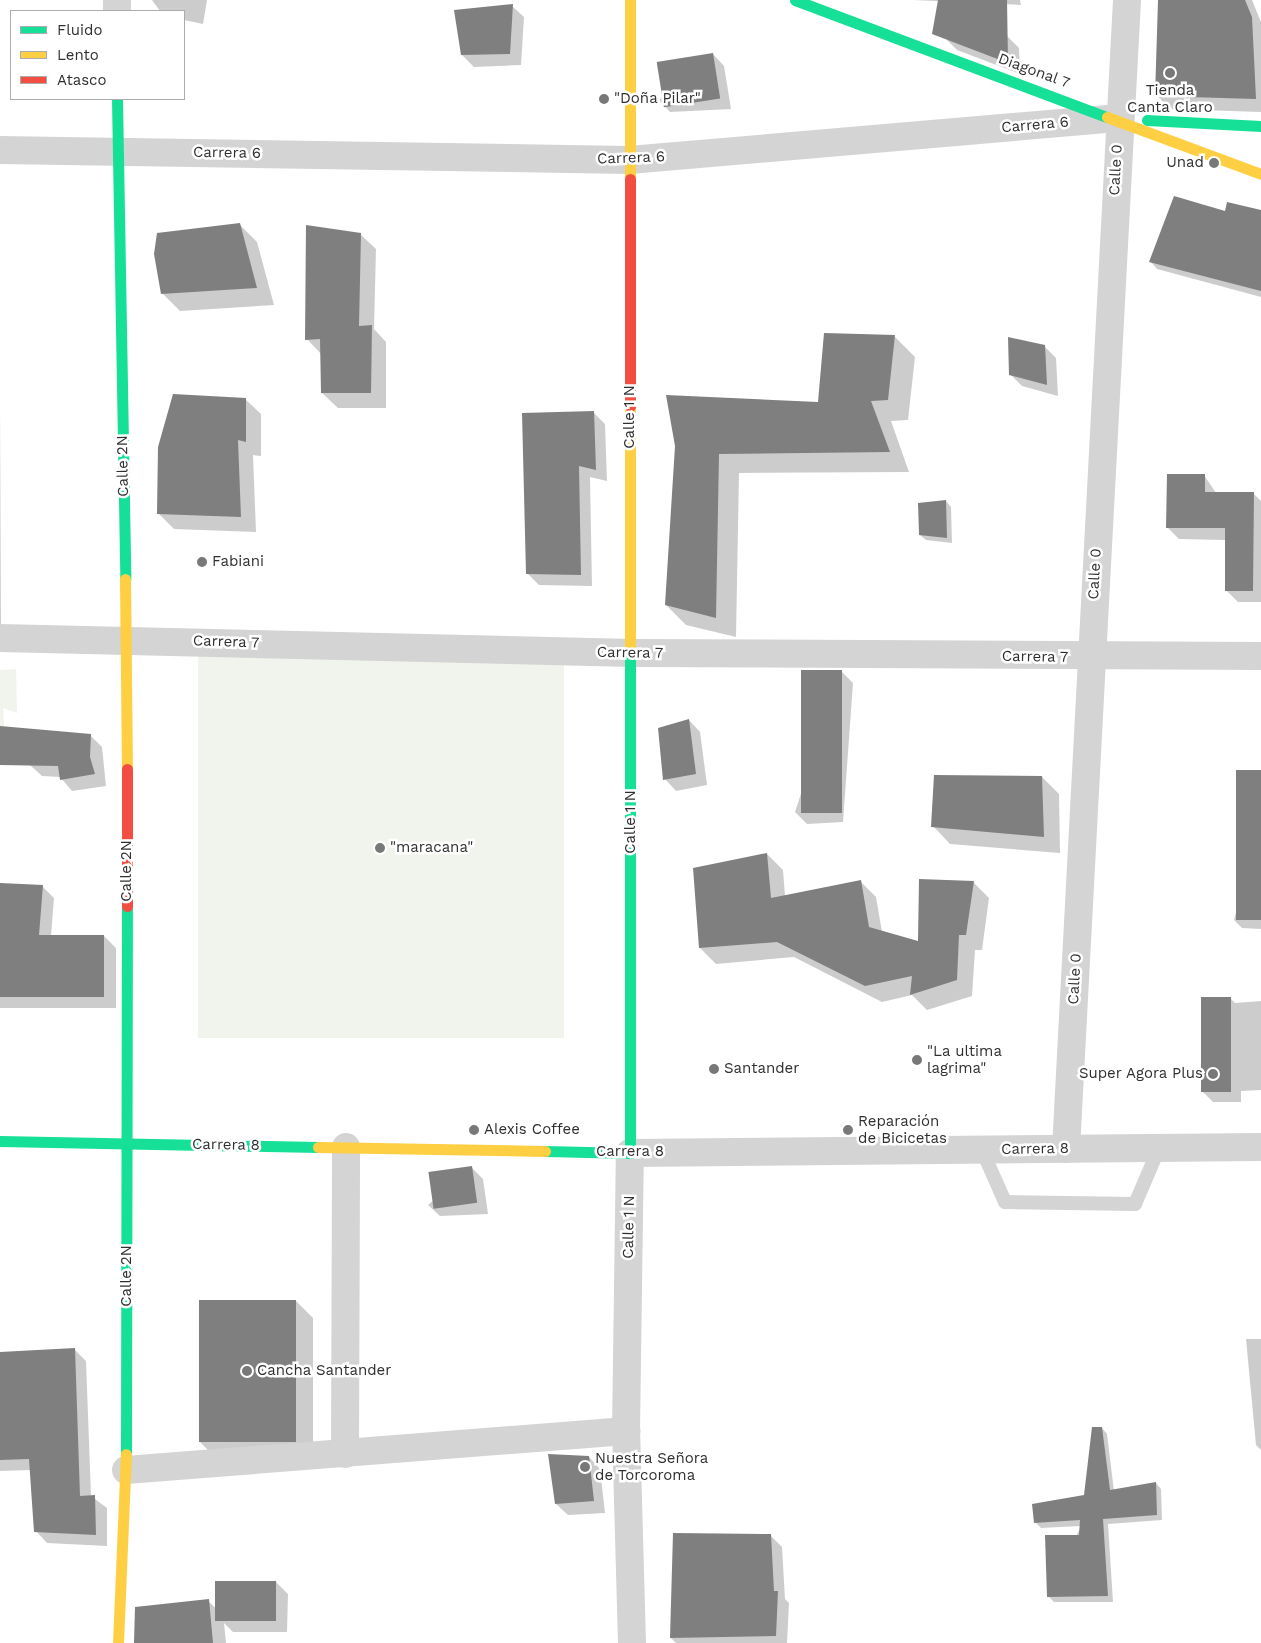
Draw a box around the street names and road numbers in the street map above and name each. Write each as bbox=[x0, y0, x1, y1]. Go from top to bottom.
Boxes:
street label: Diagonal 7 bbox=[995, 50, 1073, 92]
street label: Carrera 6 bbox=[1000, 113, 1070, 137]
street label: Carrera 6 bbox=[193, 143, 261, 163]
street label: Calle 0 bbox=[1106, 144, 1126, 196]
street label: Carrera 6 bbox=[597, 148, 665, 168]
street label: Calle 1 N bbox=[621, 385, 639, 449]
street label: Calle 2N bbox=[113, 435, 133, 497]
street label: Calle 0 bbox=[1085, 548, 1105, 600]
street label: Carrera 7 bbox=[192, 632, 260, 652]
street label: Carrera 7 bbox=[596, 643, 664, 663]
street label: Carrera 7 bbox=[1001, 647, 1069, 667]
street label: Calle 1 N bbox=[622, 790, 640, 854]
street label: Calle 2N bbox=[118, 840, 136, 902]
street label: Calle 0 bbox=[1065, 953, 1085, 1005]
street label: Carrera 8 bbox=[192, 1135, 260, 1155]
street label: Carrera 8 bbox=[1001, 1139, 1069, 1159]
street label: Carrera 8 bbox=[596, 1143, 664, 1161]
street label: Calle 1 N bbox=[619, 1195, 639, 1259]
street label: Calle 2N bbox=[118, 1245, 136, 1307]

